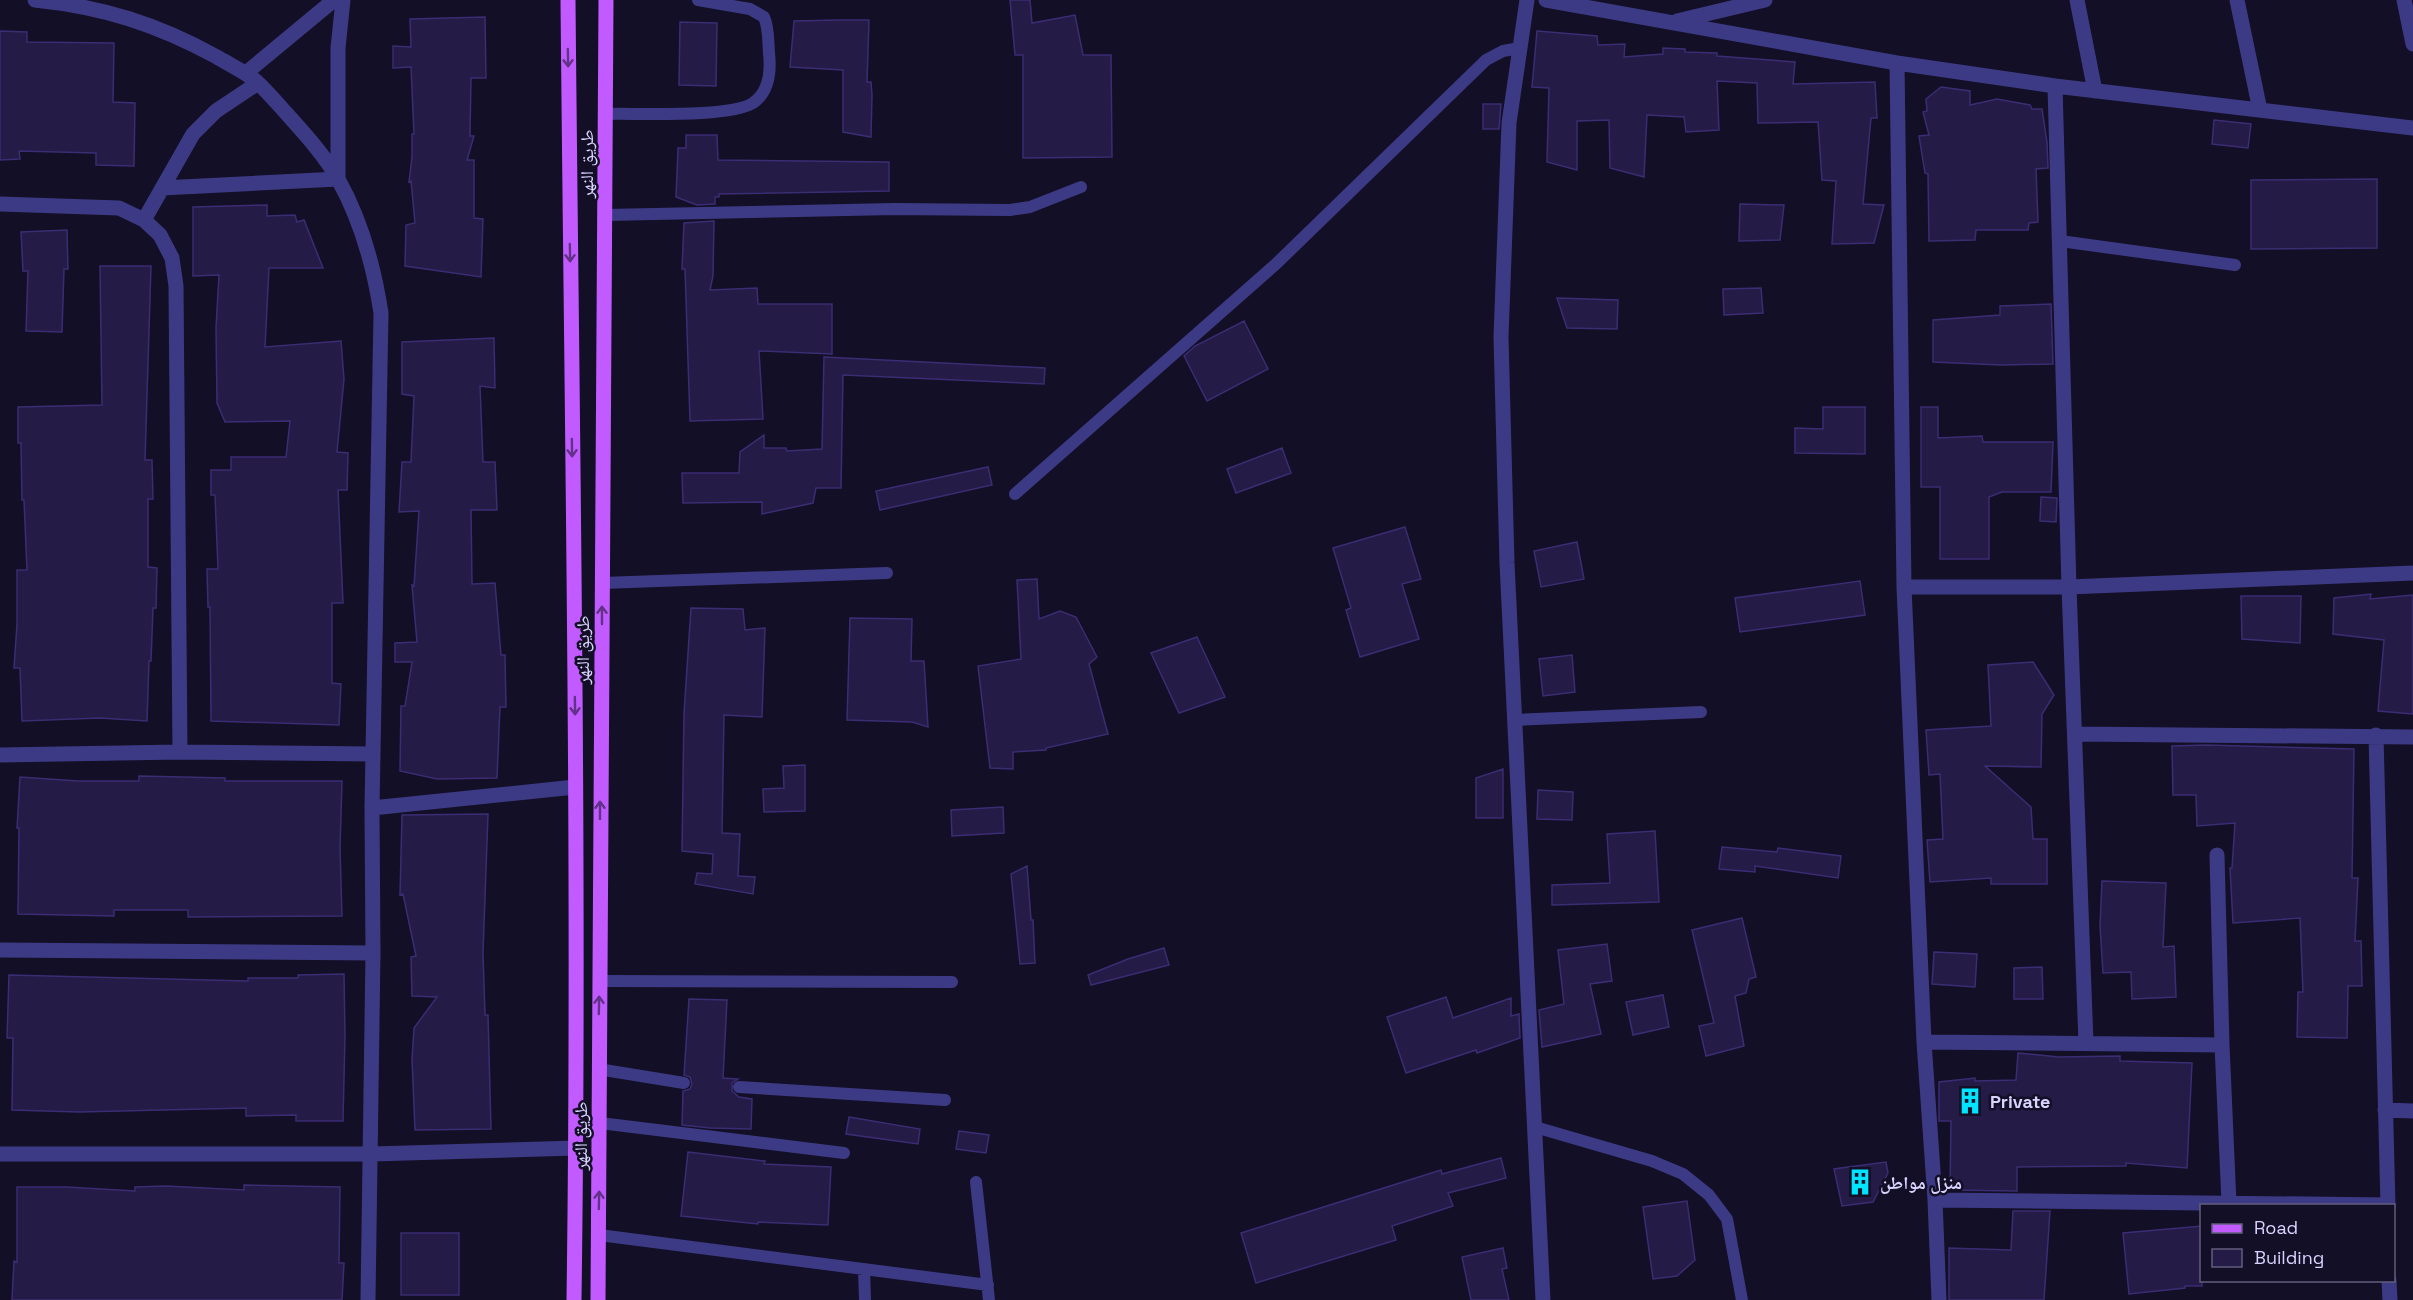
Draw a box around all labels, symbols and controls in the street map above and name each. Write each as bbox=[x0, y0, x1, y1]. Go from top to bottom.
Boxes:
one-way arrow bbox=[563, 48, 574, 68]
street label: طريق النهر bbox=[575, 130, 598, 200]
one-way arrow bbox=[564, 243, 576, 263]
one-way arrow bbox=[566, 438, 578, 458]
one-way arrow bbox=[596, 605, 608, 625]
street label: طريق النهر bbox=[571, 616, 594, 686]
one-way arrow bbox=[569, 696, 581, 716]
one-way arrow bbox=[595, 800, 606, 820]
one-way arrow bbox=[594, 995, 605, 1015]
building icon: Private bbox=[1955, 1086, 1985, 1116]
place label: Private bbox=[1990, 1090, 2050, 1113]
street label: طريق النهر bbox=[569, 1102, 592, 1172]
building icon: منزل مواطن bbox=[1845, 1167, 1875, 1197]
place label: منزل مواطن bbox=[1880, 1171, 1962, 1194]
one-way arrow bbox=[593, 1190, 605, 1210]
legend bbox=[2200, 1204, 2395, 1282]
text: Road bbox=[2254, 1216, 2298, 1239]
text: Building bbox=[2254, 1246, 2324, 1269]

